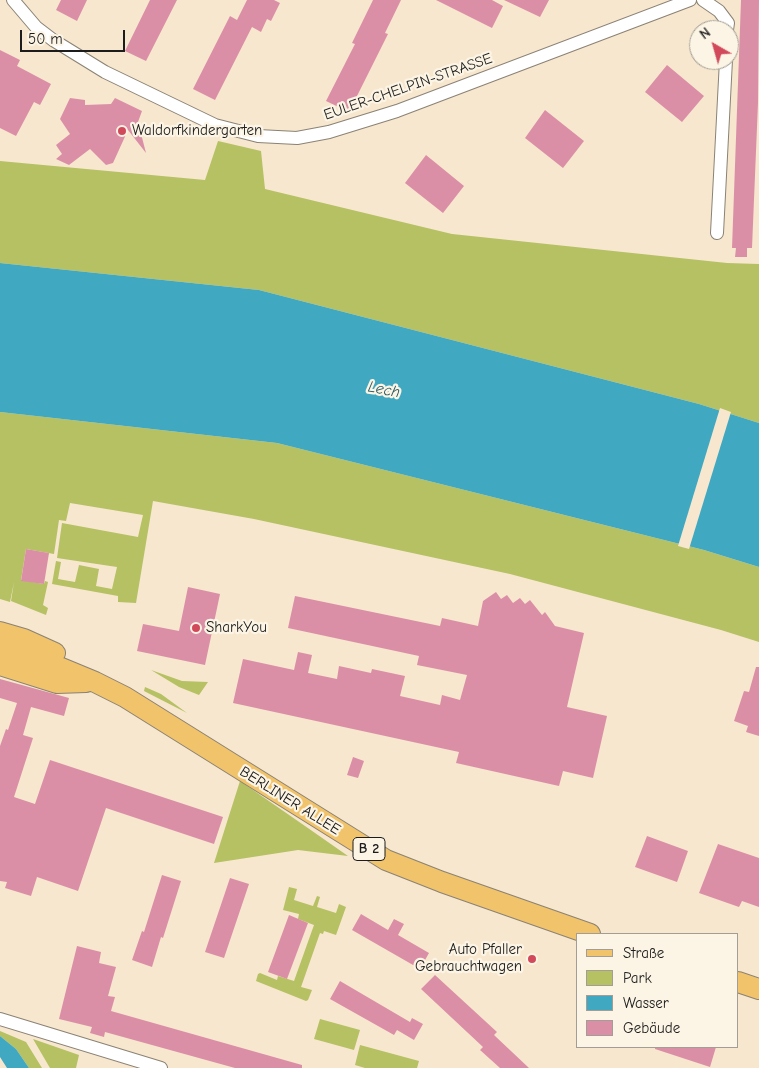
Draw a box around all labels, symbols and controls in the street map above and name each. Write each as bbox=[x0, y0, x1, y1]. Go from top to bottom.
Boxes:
scale bar bbox=[22, 20, 128, 52]
north arrow bbox=[689, 20, 739, 70]
text: N bbox=[696, 24, 714, 43]
text: 50 m bbox=[28, 30, 63, 48]
street label: EULER-CHELPIN-STRASSE bbox=[321, 50, 495, 124]
place label: Waldorfkindergarten bbox=[132, 122, 262, 140]
marker: Waldorfkindergarten bbox=[116, 125, 128, 137]
water label: Lech bbox=[366, 377, 402, 403]
place label: SharkYou bbox=[206, 619, 267, 637]
marker: SharkYou bbox=[190, 622, 202, 634]
street label: BERLINER ALLEE bbox=[236, 763, 344, 839]
road number: B 2 bbox=[353, 838, 385, 861]
legend bbox=[576, 933, 739, 1048]
place label: Auto Pfaller Gebrauchtwagen bbox=[415, 941, 522, 976]
text: Straße bbox=[623, 944, 664, 962]
marker: Auto Pfaller Gebrauchtwagen bbox=[526, 953, 538, 965]
text: Park bbox=[623, 969, 652, 987]
text: Wasser bbox=[623, 994, 669, 1012]
text: Gebäude bbox=[623, 1019, 680, 1037]

